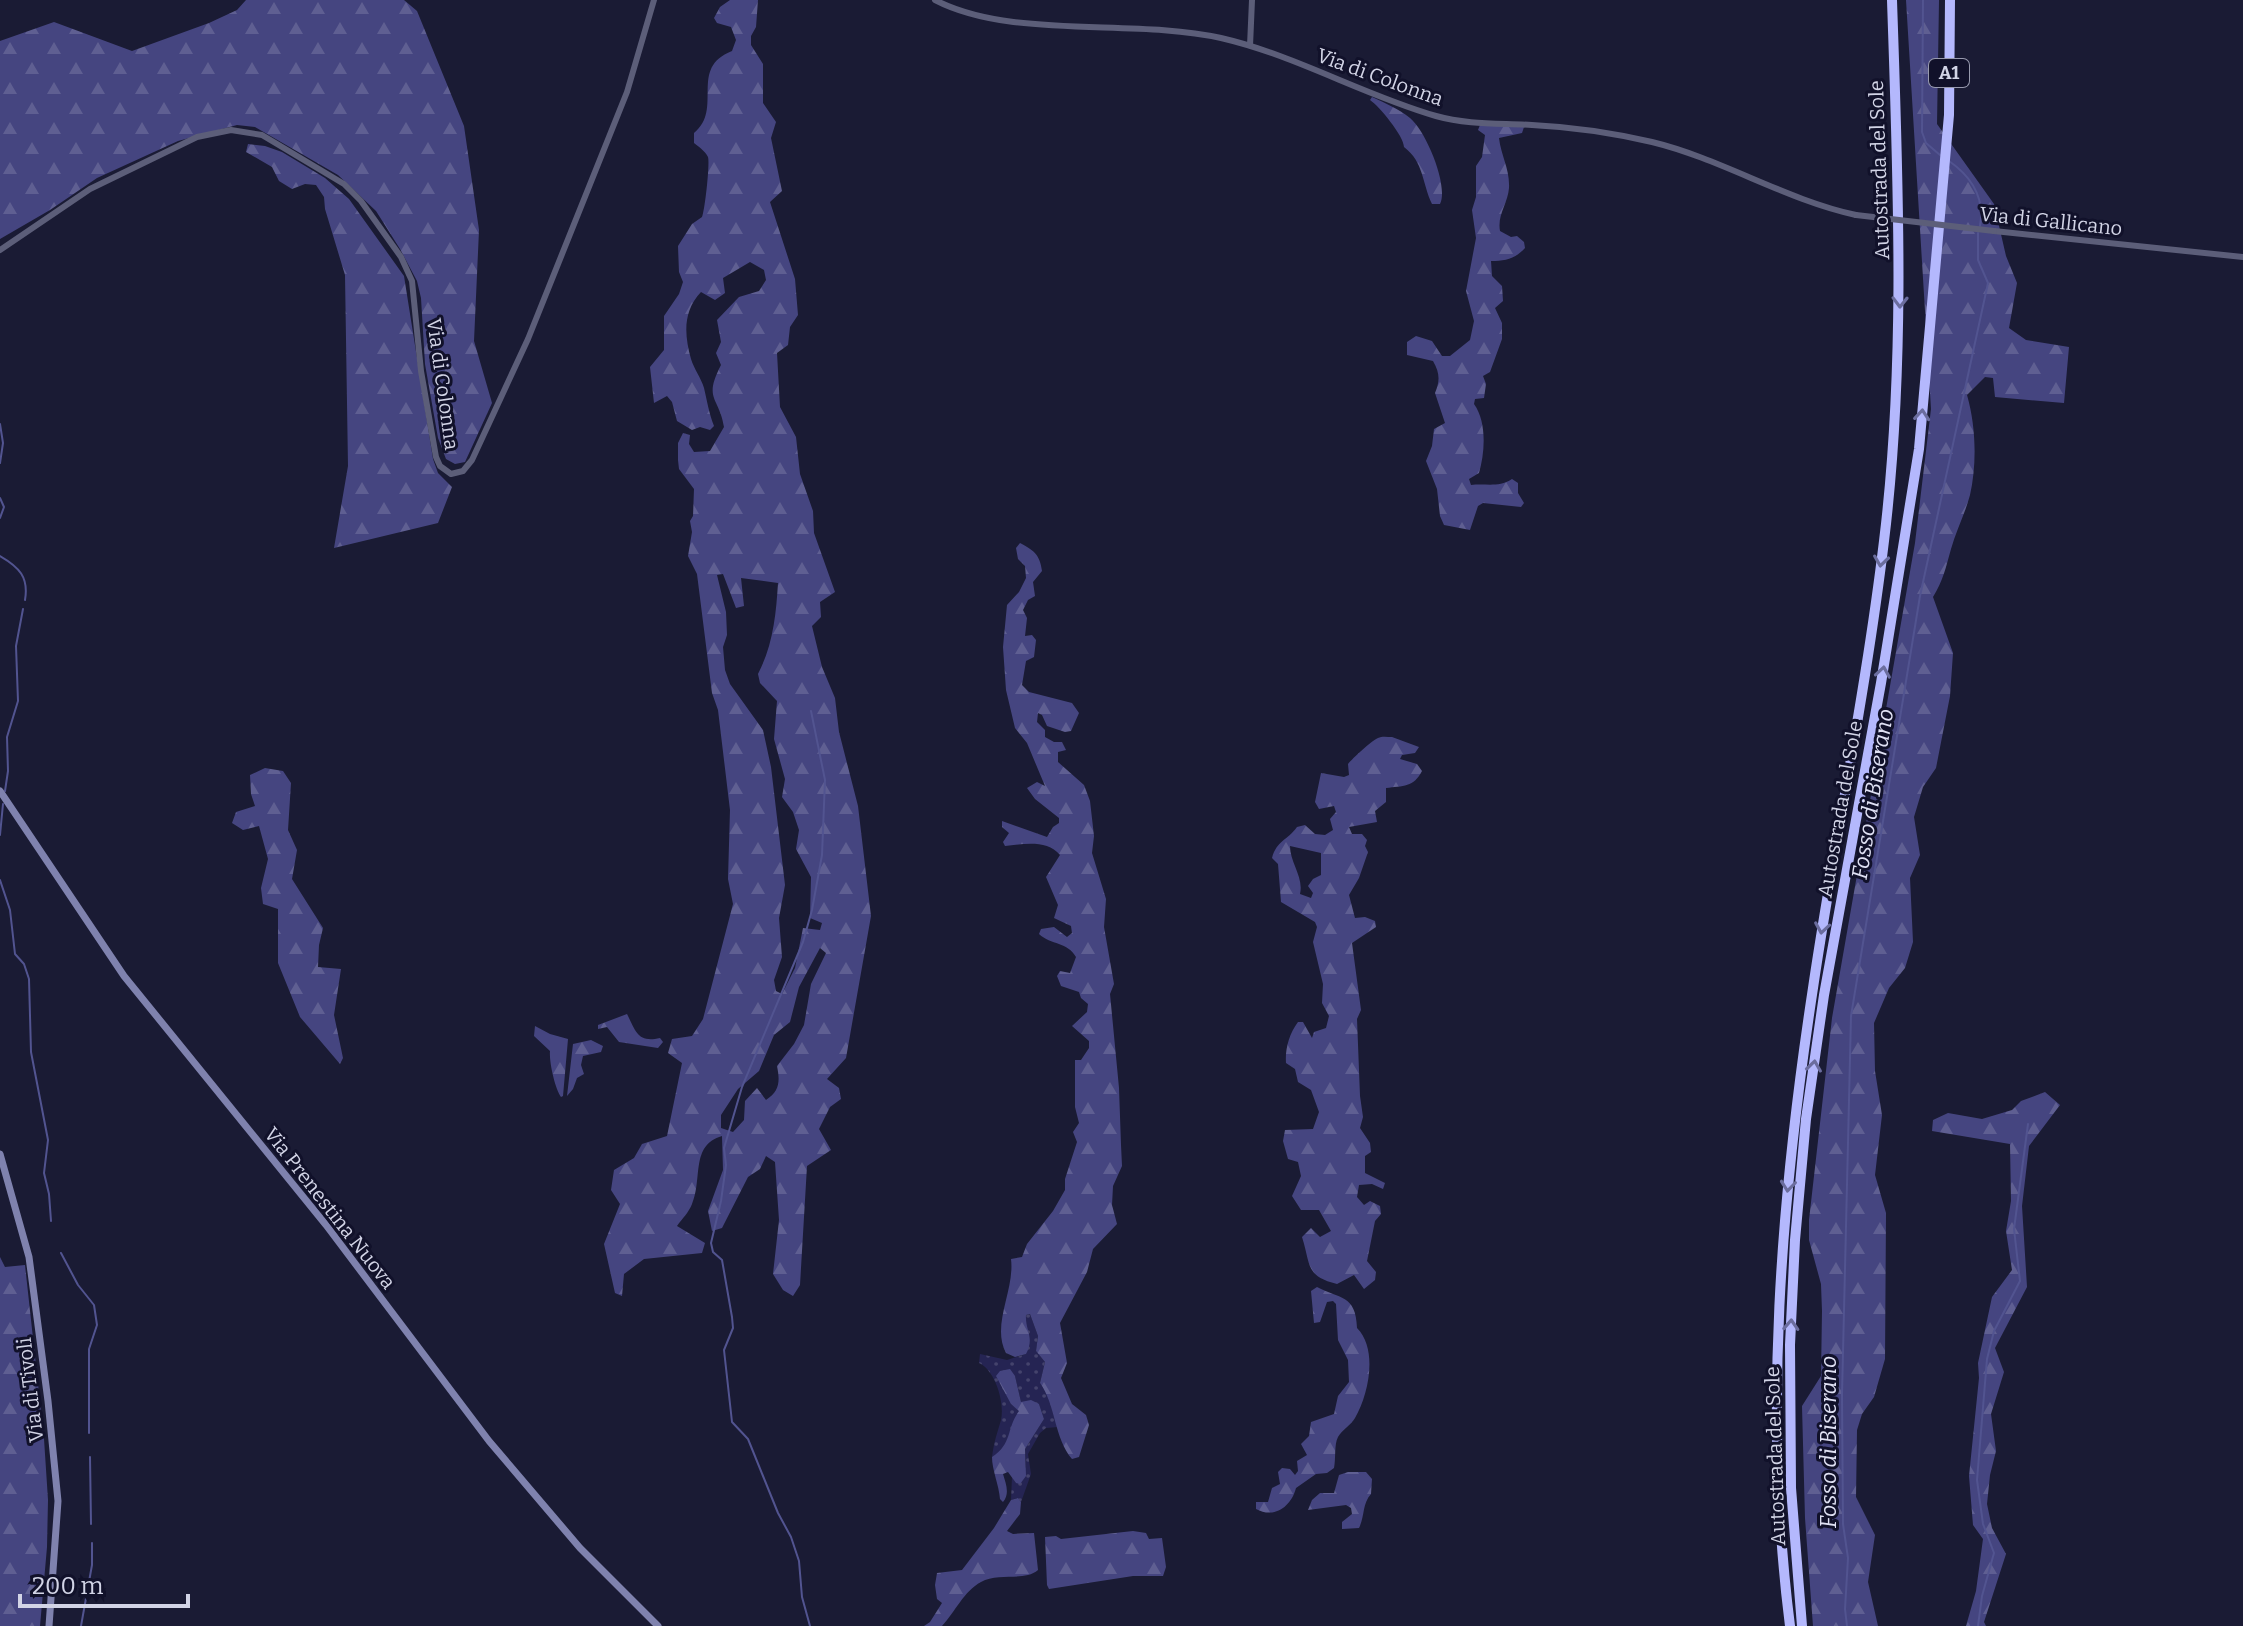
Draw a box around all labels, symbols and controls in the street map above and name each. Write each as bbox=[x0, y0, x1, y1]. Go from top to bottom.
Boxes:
street label: Via di Colonna bbox=[1314, 43, 1447, 111]
road number: A1 bbox=[1929, 59, 1969, 87]
street label: Autostrada del Sole bbox=[1864, 80, 1894, 260]
street label: Via di Gallicano bbox=[1978, 202, 2124, 240]
one-way arrow bbox=[1891, 296, 1909, 309]
street label: Via di Colonna bbox=[422, 317, 464, 451]
one-way arrow bbox=[1913, 408, 1930, 421]
one-way arrow bbox=[1873, 555, 1890, 568]
one-way arrow bbox=[1874, 665, 1891, 679]
water label: Fosso di Biserano bbox=[1846, 707, 1899, 881]
street label: Autostrada del Sole bbox=[1813, 719, 1867, 899]
one-way arrow bbox=[1815, 921, 1832, 935]
one-way arrow bbox=[1805, 1059, 1822, 1073]
street label: Via Prenestina Nuova bbox=[259, 1122, 401, 1294]
one-way arrow bbox=[1780, 1180, 1797, 1193]
one-way arrow bbox=[1782, 1318, 1799, 1331]
street label: Via di Tivoli bbox=[12, 1336, 48, 1444]
water label: Fosso di Biserano bbox=[1815, 1356, 1842, 1528]
street label: Autostrada del Sole bbox=[1760, 1366, 1790, 1546]
scale bar bbox=[20, 1558, 188, 1608]
text: 200 m bbox=[32, 1572, 104, 1600]

